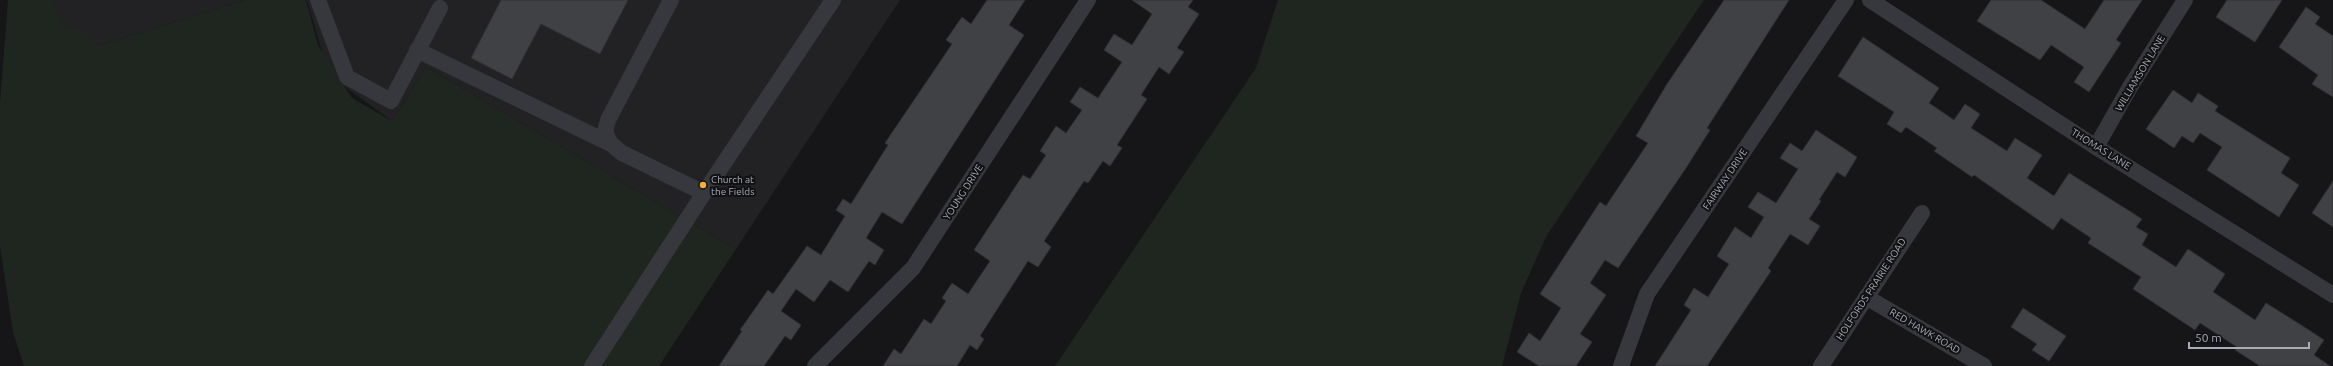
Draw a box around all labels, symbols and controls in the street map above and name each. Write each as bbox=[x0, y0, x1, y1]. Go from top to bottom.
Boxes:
street label: WILLIAMSON LANE bbox=[2113, 33, 2167, 113]
street label: THOMAS LANE bbox=[2069, 126, 2133, 172]
street label: FAIRWAY DRIVE bbox=[1701, 146, 1750, 212]
street label: YOUNG DRIVE bbox=[941, 162, 985, 222]
place label: Church at the Fields bbox=[711, 174, 754, 197]
marker: Church at the Fields bbox=[698, 180, 708, 190]
street label: HOLFORDS PRAIRIE ROAD bbox=[1834, 236, 1908, 342]
street label: RED HAWK ROAD bbox=[1888, 306, 1962, 356]
scale bar bbox=[2189, 324, 2309, 350]
text: 50 m bbox=[2195, 331, 2222, 344]

